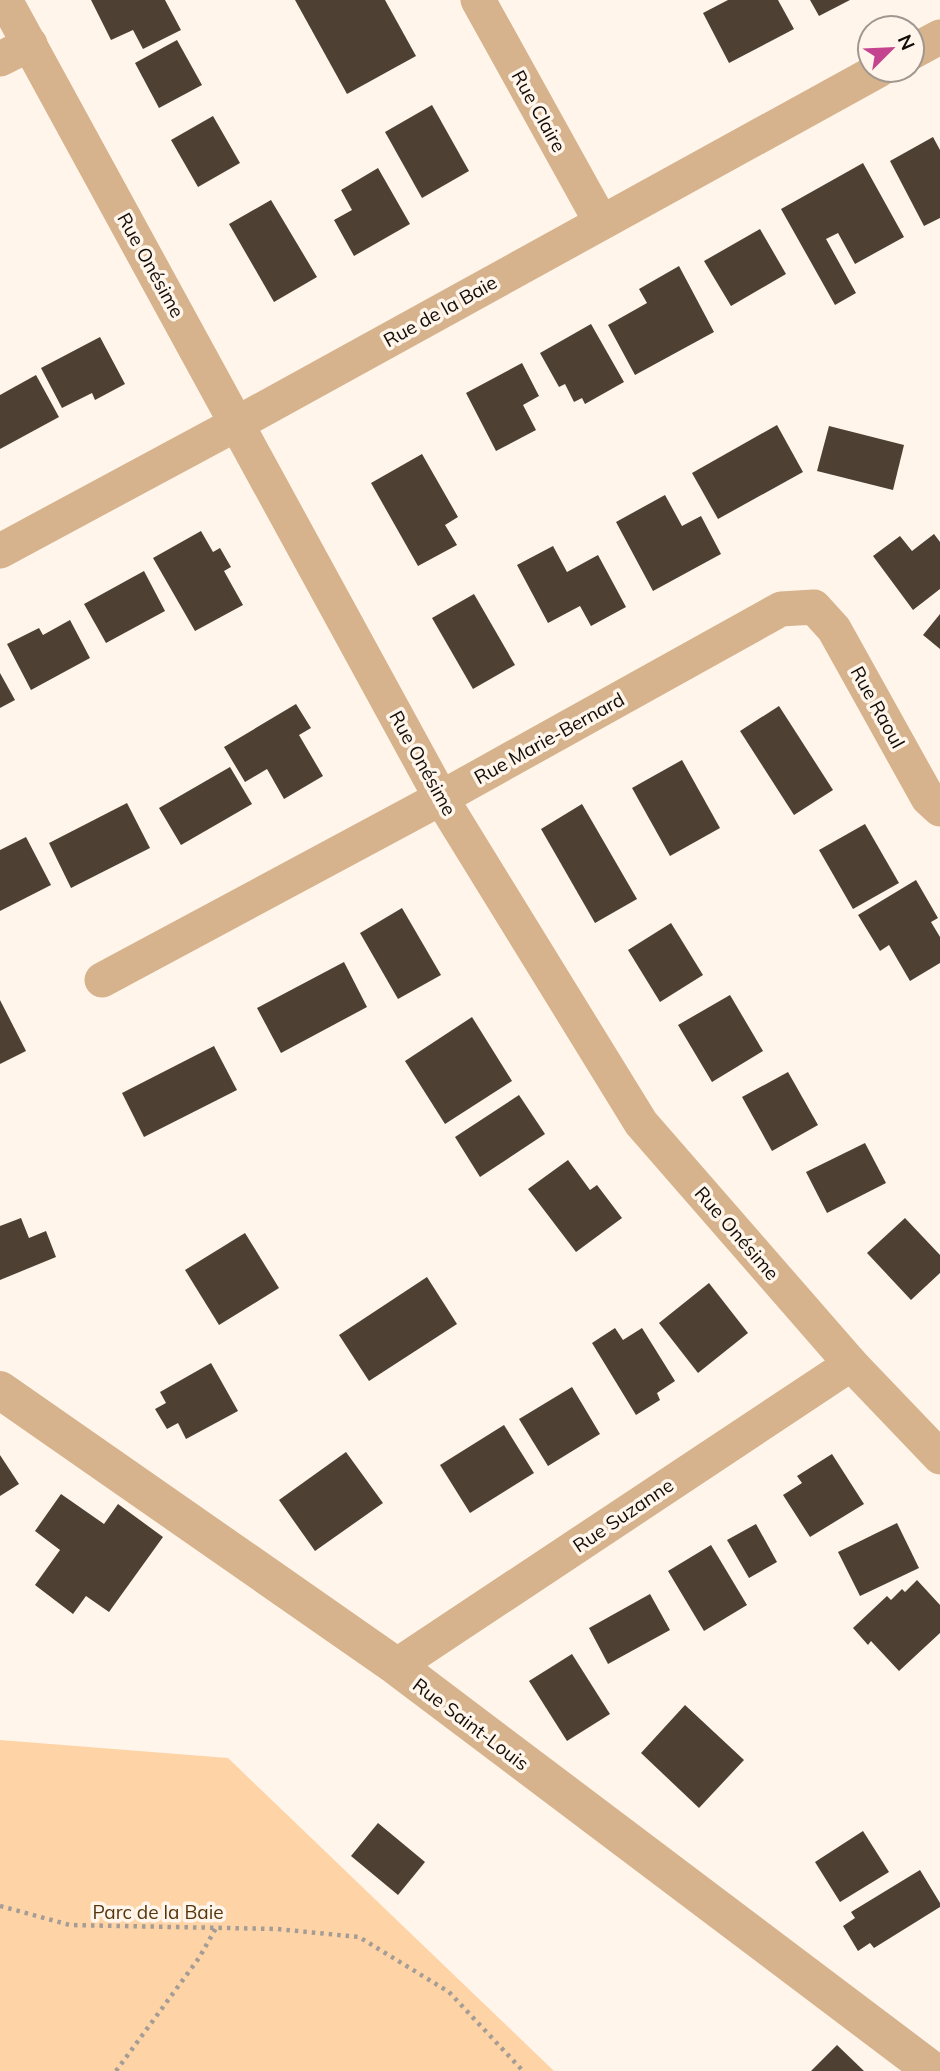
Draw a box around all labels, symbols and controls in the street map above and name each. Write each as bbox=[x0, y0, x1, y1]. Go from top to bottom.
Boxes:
north arrow bbox=[856, 14, 926, 84]
text: N bbox=[893, 31, 920, 54]
street label: Rue Claire bbox=[507, 66, 571, 156]
street label: Rue Onésime bbox=[112, 208, 190, 322]
street label: Rue de la Baie bbox=[379, 270, 501, 352]
street label: Rue Raoul bbox=[846, 662, 910, 752]
street label: Rue Marie-Bernard bbox=[470, 687, 628, 789]
street label: Rue Onésime bbox=[384, 706, 462, 820]
street label: Rue Onésime bbox=[690, 1181, 784, 1285]
street label: Rue Suzanne bbox=[568, 1473, 678, 1557]
street label: Rue Saint-Louis bbox=[408, 1673, 534, 1775]
park label: Parc de la Baie bbox=[92, 1900, 224, 1924]

